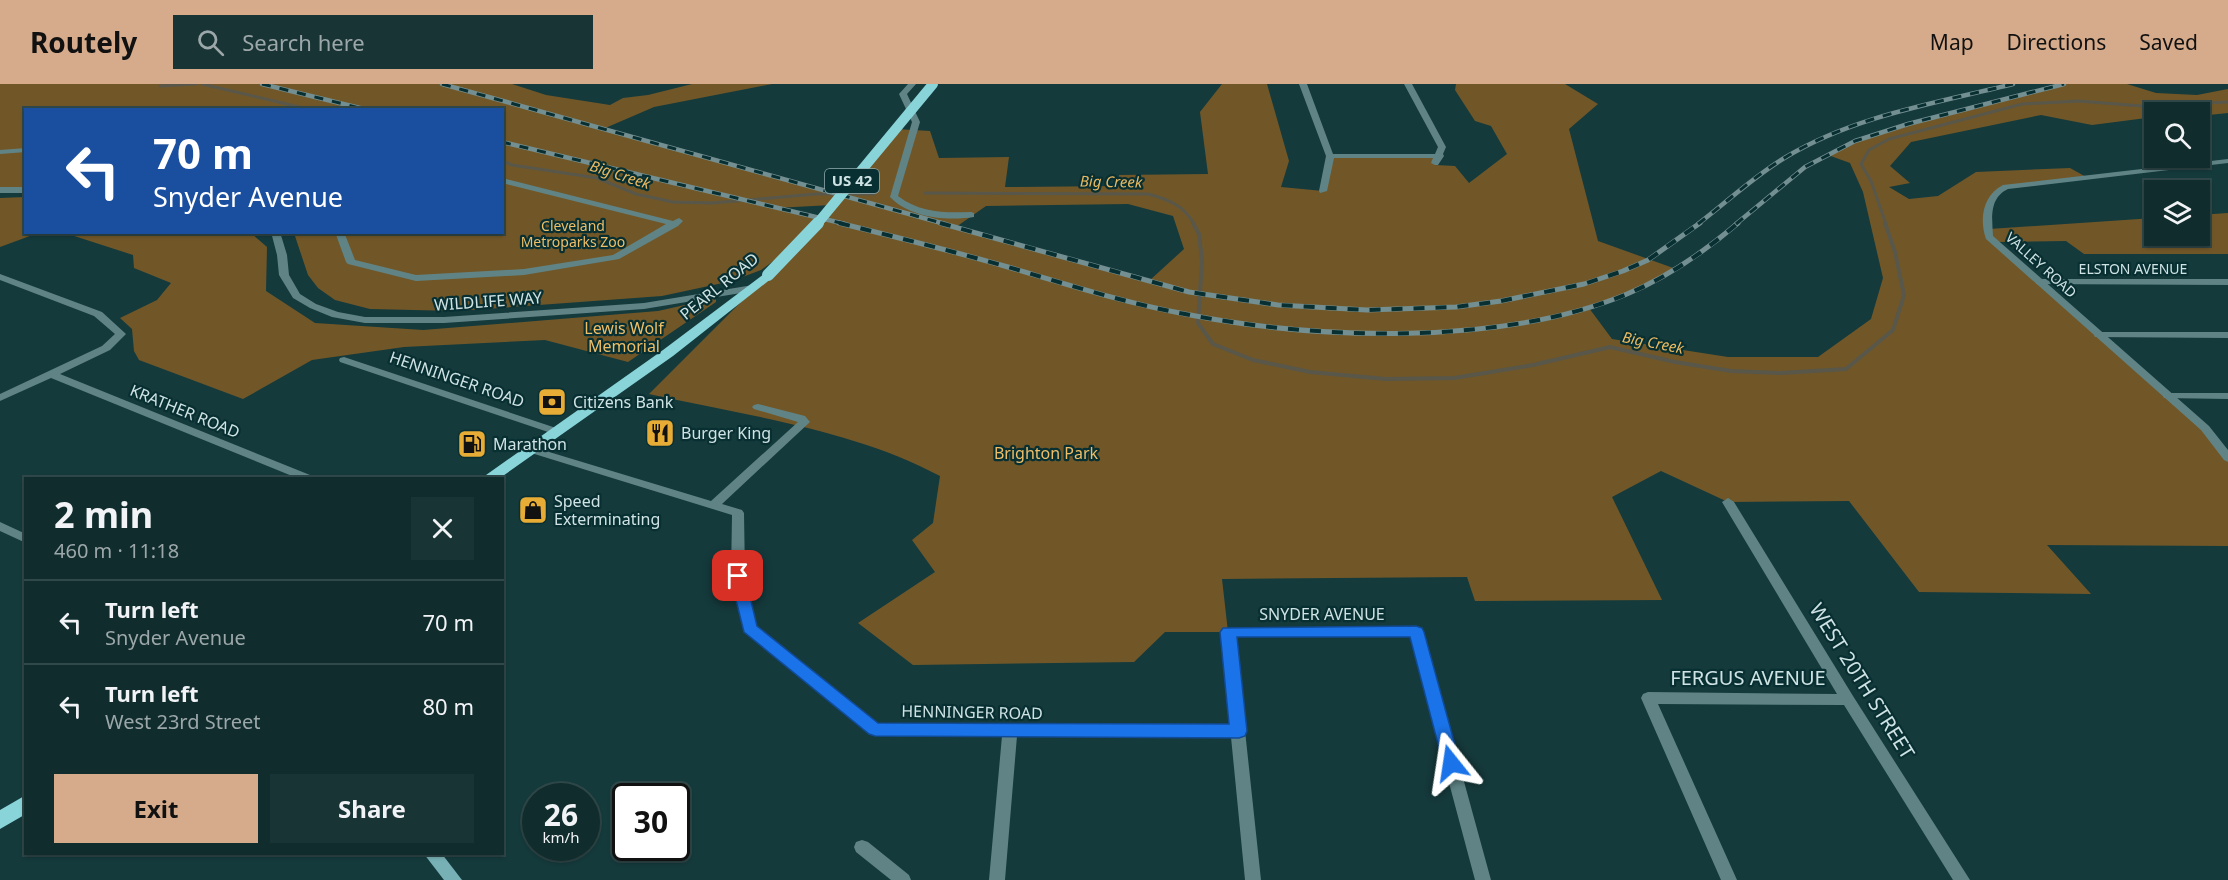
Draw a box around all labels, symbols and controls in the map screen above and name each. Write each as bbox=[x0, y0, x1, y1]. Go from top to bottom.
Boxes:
search box bbox=[173, 15, 593, 69]
text: Routely bbox=[30, 23, 137, 61]
icon: search bbox=[194, 26, 227, 59]
text: Search here bbox=[242, 27, 365, 57]
text: Map bbox=[1930, 28, 1974, 56]
text: Directions bbox=[2007, 28, 2106, 56]
text: Saved bbox=[2139, 28, 2198, 56]
map controls bbox=[2144, 102, 2210, 246]
button: search bbox=[2144, 102, 2210, 168]
text: 70 m bbox=[153, 124, 253, 181]
icon: left bbox=[54, 132, 132, 210]
water label: Big Creek bbox=[588, 155, 654, 193]
road number: US 42 bbox=[825, 169, 879, 193]
water label: Big Creek bbox=[1080, 170, 1143, 192]
text: Snyder Avenue bbox=[153, 178, 343, 215]
button: layers bbox=[2144, 180, 2210, 246]
park label: Cleveland Metroparks Zoo bbox=[521, 216, 625, 251]
street label: VALLEY ROAD bbox=[2002, 228, 2081, 302]
street label: PEARL ROAD bbox=[675, 247, 763, 325]
street label: ELSTON AVENUE bbox=[2079, 259, 2187, 278]
street label: WILDLIFE WAY bbox=[433, 286, 544, 316]
park label: Lewis Wolf Memorial bbox=[584, 317, 665, 357]
water label: Big Creek bbox=[1621, 326, 1686, 358]
street label: HENNINGER ROAD bbox=[387, 346, 527, 412]
street label: KRATHER ROAD bbox=[127, 379, 243, 443]
bank icon: Citizens Bank bbox=[536, 386, 568, 418]
place label: Citizens Bank bbox=[573, 391, 674, 413]
restaurant icon: Burger King bbox=[644, 417, 676, 449]
place label: Burger King bbox=[681, 422, 771, 444]
fuel station icon: Marathon bbox=[456, 428, 488, 460]
place label: Marathon bbox=[493, 433, 567, 455]
park label: Brighton Park bbox=[994, 442, 1099, 464]
text: 2 min bbox=[54, 490, 153, 539]
place label: Speed Exterminating bbox=[554, 490, 660, 530]
shop icon: Speed Exterminating bbox=[517, 494, 549, 526]
button: close bbox=[411, 497, 474, 560]
text: 460 m · 11:18 bbox=[54, 537, 179, 564]
pin bbox=[712, 550, 763, 601]
icon: arrive bbox=[721, 559, 754, 592]
text: Turn left bbox=[105, 594, 199, 624]
street label: WEST 20TH STREET bbox=[1804, 598, 1921, 764]
street label: SNYDER AVENUE bbox=[1259, 603, 1385, 625]
icon: left bbox=[54, 606, 87, 639]
text: 70 m bbox=[423, 607, 474, 637]
text: Snyder Avenue bbox=[105, 624, 246, 651]
street label: FERGUS AVENUE bbox=[1670, 664, 1826, 691]
text: Turn left bbox=[105, 678, 199, 708]
icon: left bbox=[54, 690, 87, 723]
text: 80 m bbox=[423, 691, 474, 721]
street label: HENNINGER ROAD bbox=[901, 700, 1043, 724]
text: West 23rd Street bbox=[105, 708, 261, 735]
position arrow bbox=[1419, 731, 1483, 795]
button: Exit bbox=[54, 774, 258, 843]
button: Share bbox=[270, 774, 474, 843]
speed limit sign: 30 bbox=[612, 783, 690, 861]
text: 26 bbox=[544, 794, 578, 835]
text: km/h bbox=[543, 827, 579, 847]

